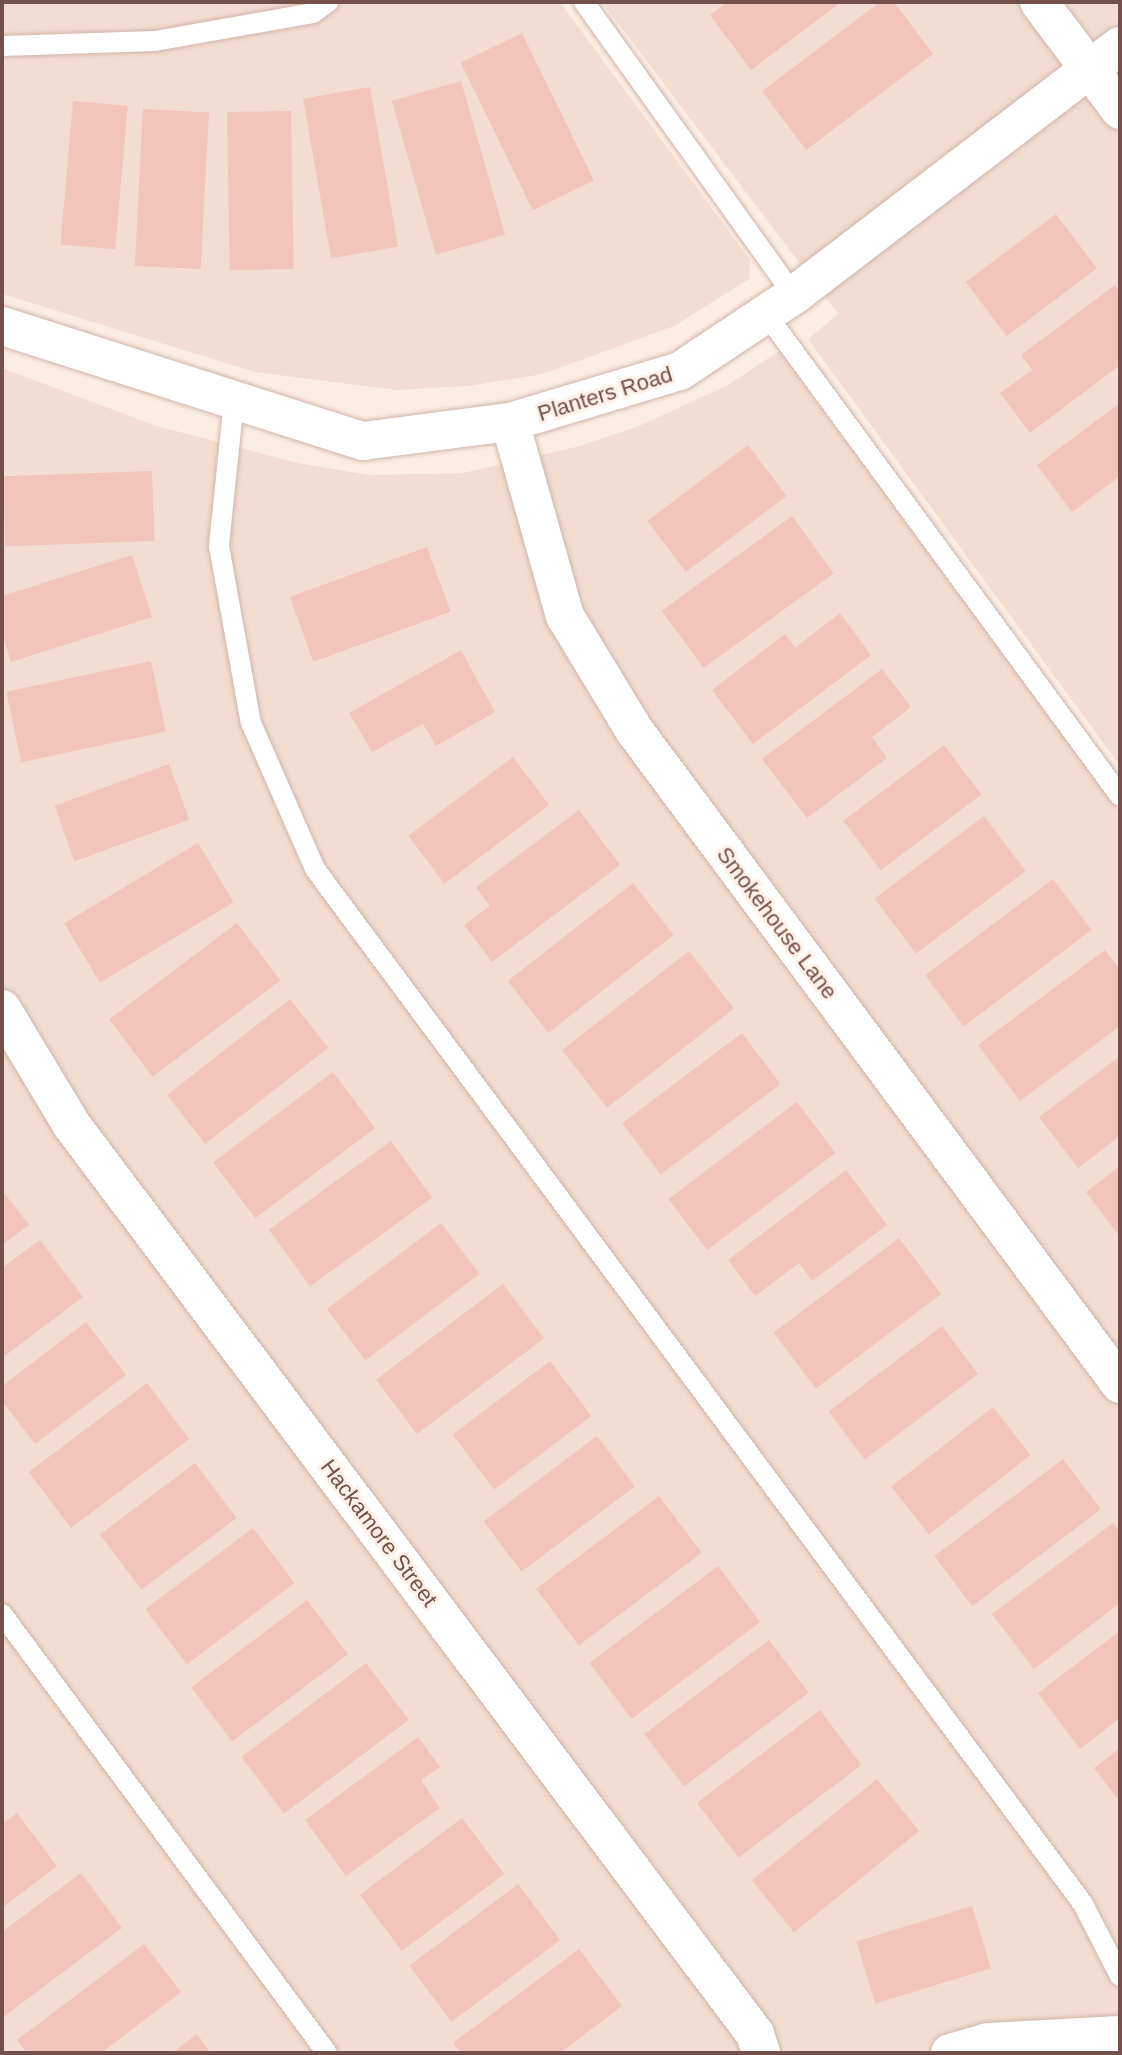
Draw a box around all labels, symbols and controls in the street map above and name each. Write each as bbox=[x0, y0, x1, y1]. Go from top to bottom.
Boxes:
street label: Planters Road bbox=[534, 361, 676, 427]
street label: Smokehouse Lane bbox=[711, 842, 843, 1004]
street label: Hackamore Street bbox=[315, 1454, 443, 1612]

